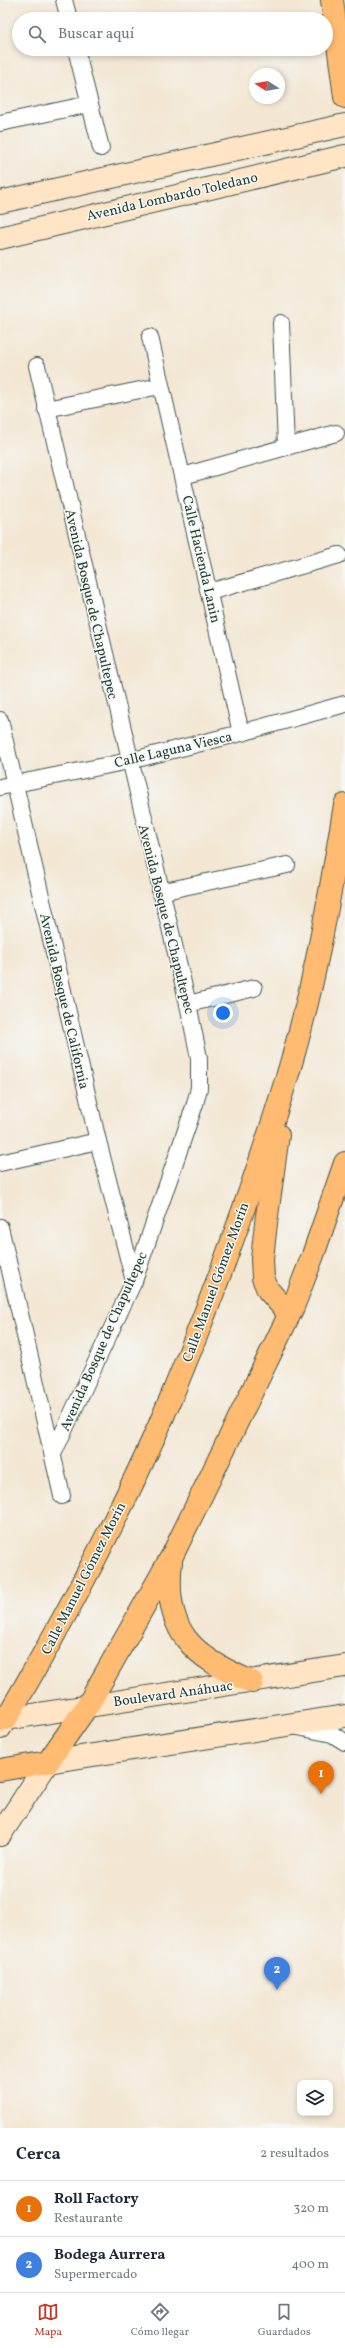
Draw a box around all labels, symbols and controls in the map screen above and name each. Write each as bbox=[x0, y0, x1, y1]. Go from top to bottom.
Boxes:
search box bbox=[12, 12, 333, 56]
icon: search bbox=[26, 23, 48, 45]
text: Buscar aquí bbox=[58, 24, 134, 45]
north arrow bbox=[249, 68, 285, 104]
street label: Avenida Lombardo Toledano bbox=[85, 169, 260, 226]
street label: Calle Hacienda Lanin bbox=[177, 494, 224, 625]
street label: Avenida Bosque de Chapultepec bbox=[59, 507, 122, 701]
street label: Calle Laguna Viesca bbox=[113, 728, 234, 773]
street label: Avenida Bosque de Chapultepec bbox=[133, 823, 198, 1016]
street label: Avenida Bosque de California bbox=[34, 912, 93, 1091]
your location bbox=[213, 1003, 233, 1023]
street label: Calle Manuel Gómez Morín bbox=[179, 1200, 254, 1365]
street label: Avenida Bosque de Chapultepec bbox=[56, 1249, 153, 1434]
street label: Calle Manuel Gómez Morín bbox=[38, 1499, 131, 1658]
street label: Boulevard Anáhuac bbox=[112, 1677, 234, 1712]
pin: 1 bbox=[308, 1761, 334, 1794]
pin: 2 bbox=[264, 1957, 290, 1990]
map controls bbox=[297, 2080, 333, 2116]
button: layers bbox=[297, 2080, 333, 2116]
text: Cerca bbox=[16, 2143, 61, 2166]
text: 2 resultados bbox=[260, 2145, 329, 2163]
text: Roll Factory bbox=[54, 2189, 139, 2210]
text: 1 bbox=[26, 2200, 32, 2218]
text: 320 m bbox=[294, 2200, 329, 2218]
text: Restaurante bbox=[54, 2210, 123, 2228]
text: Bodega Aurrera bbox=[54, 2245, 165, 2266]
text: 2 bbox=[26, 2256, 32, 2274]
text: 400 m bbox=[292, 2256, 329, 2274]
text: Supermercado bbox=[54, 2266, 137, 2284]
tab: Mapa bbox=[34, 2301, 62, 2340]
tab: Cómo llegar bbox=[131, 2301, 189, 2340]
tab: Guardados bbox=[258, 2301, 311, 2340]

